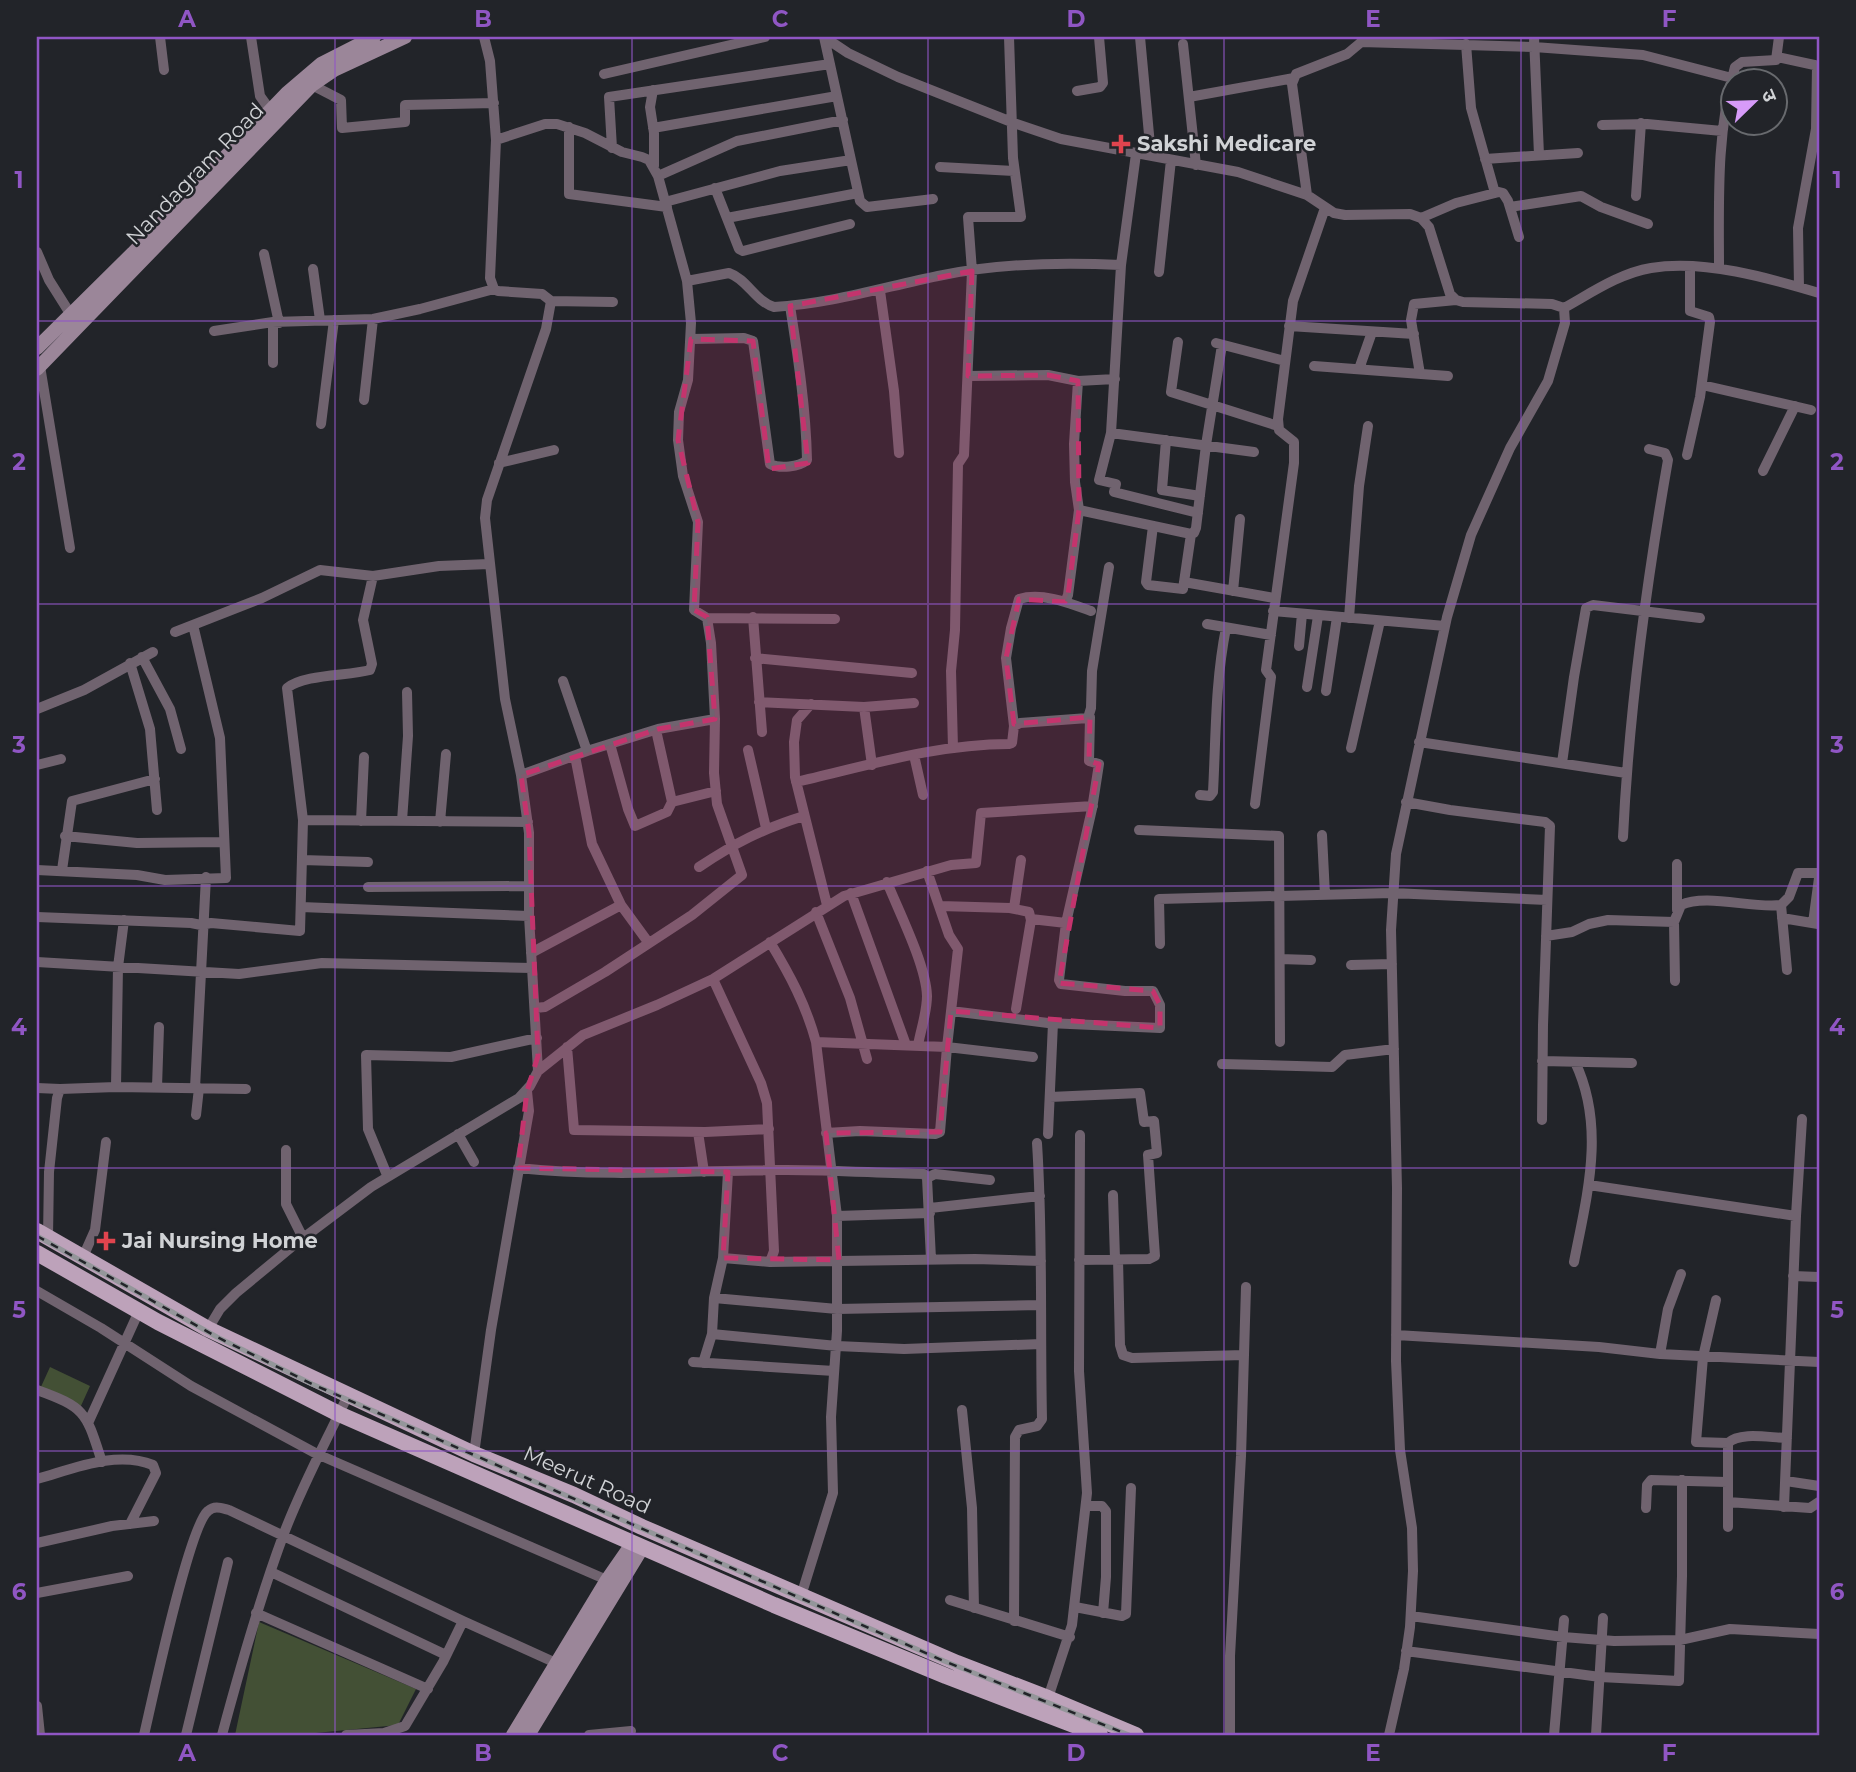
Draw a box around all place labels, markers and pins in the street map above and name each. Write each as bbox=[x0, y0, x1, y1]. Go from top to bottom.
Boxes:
place label: Sakshi Medicare bbox=[1137, 131, 1316, 156]
marker: Sakshi Medicare bbox=[1111, 134, 1131, 154]
place label: Jai Nursing Home bbox=[121, 1228, 318, 1253]
marker: Jai Nursing Home bbox=[96, 1231, 116, 1251]

